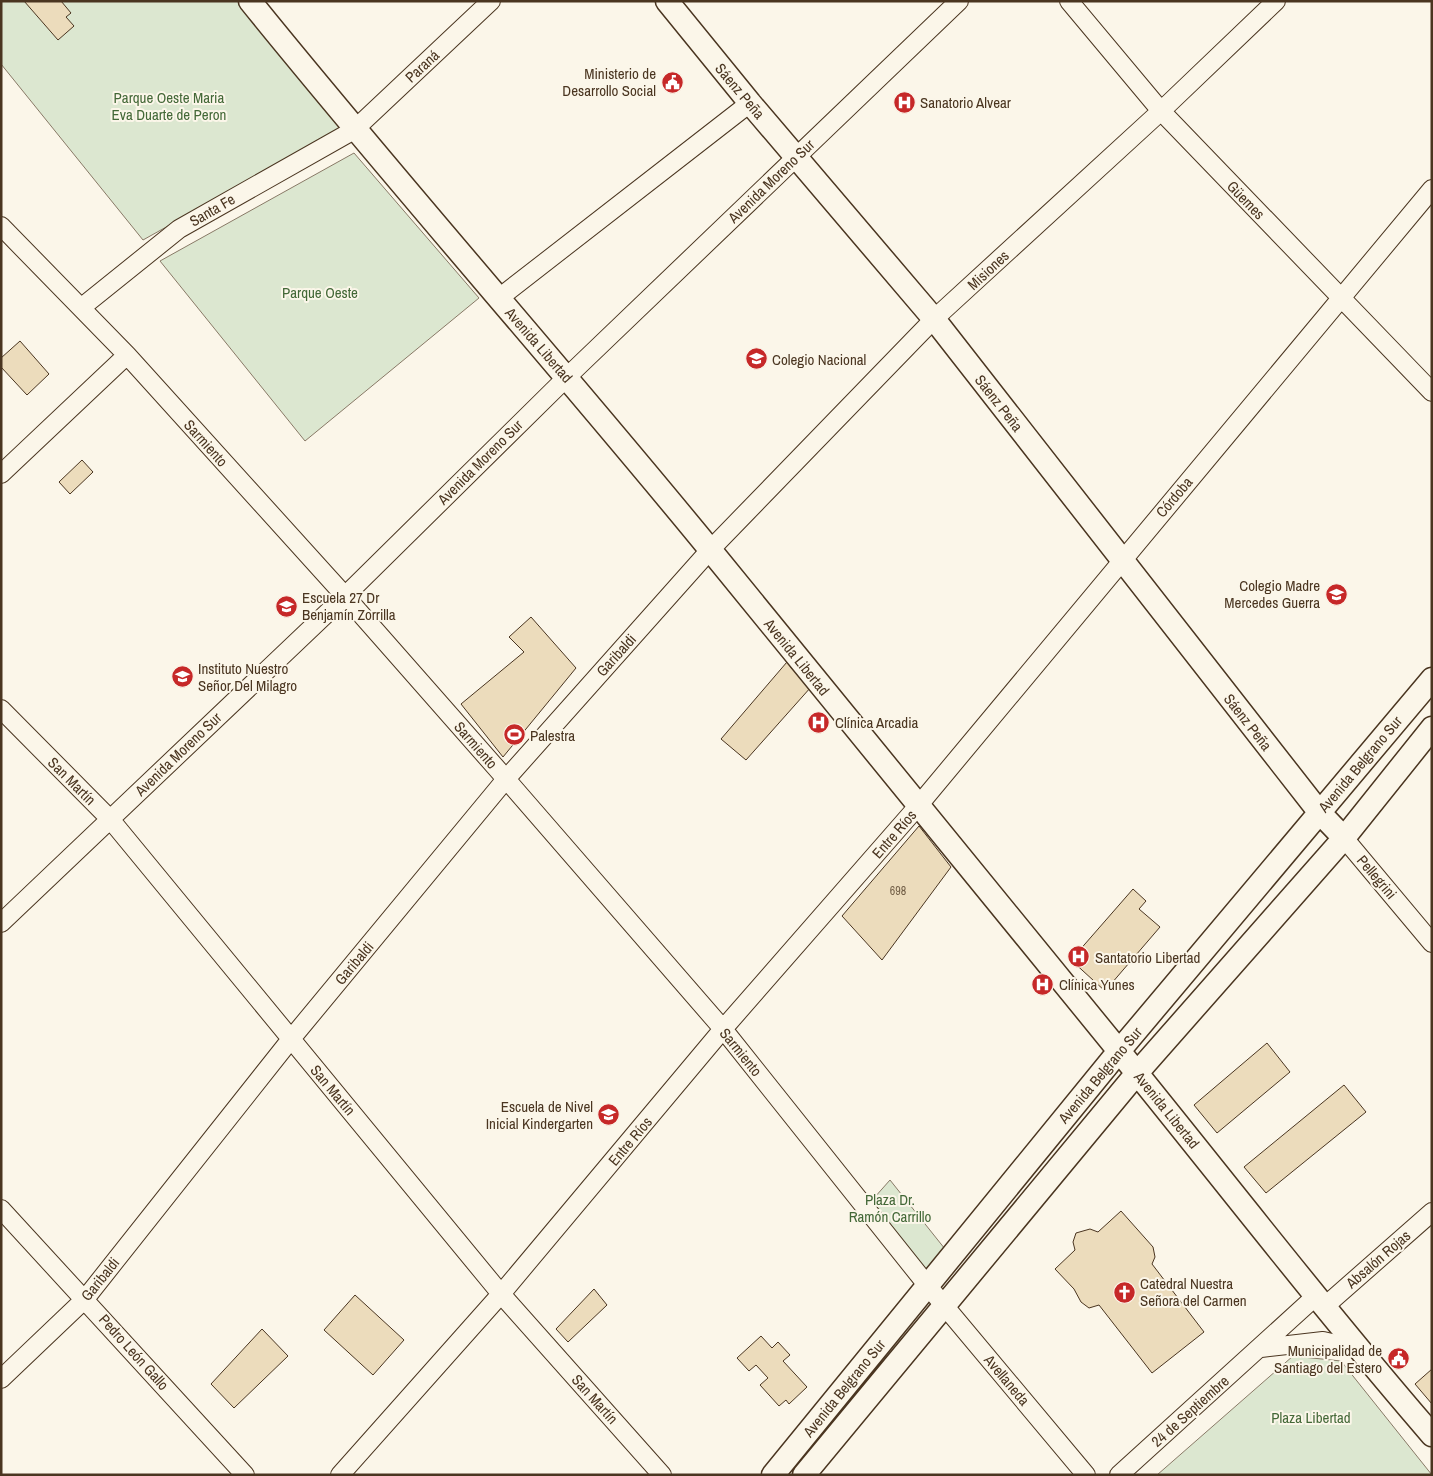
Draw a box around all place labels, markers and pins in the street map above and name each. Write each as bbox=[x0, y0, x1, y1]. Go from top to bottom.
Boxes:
place label: Ministerio de Desarrollo Social bbox=[562, 63, 656, 101]
public building icon: Ministerio de Desarrollo Social bbox=[660, 70, 684, 94]
hospital icon: Sanatorio Alvear bbox=[892, 90, 916, 114]
place label: Sanatorio Alvear bbox=[920, 92, 1011, 113]
school or university icon: Colegio Nacional bbox=[744, 347, 768, 371]
place label: Colegio Nacional bbox=[772, 349, 866, 370]
place label: Colegio Madre Mercedes Guerra bbox=[1224, 575, 1320, 613]
school or university icon: Colegio Madre Mercedes Guerra bbox=[1324, 582, 1348, 606]
place label: Escuela 27 Dr Benjamín Zorrilla bbox=[302, 587, 396, 625]
school or university icon: Escuela 27 Dr Benjamín Zorrilla bbox=[274, 594, 298, 618]
place label: Instituto Nuestro Señor Del Milagro bbox=[198, 658, 297, 696]
school or university icon: Instituto Nuestro Señor Del Milagro bbox=[170, 665, 194, 689]
hospital icon: Clínica Arcadia bbox=[807, 710, 831, 734]
place label: Clínica Arcadia bbox=[835, 712, 919, 733]
sports icon: Palestra bbox=[502, 723, 526, 747]
place label: Palestra bbox=[530, 725, 575, 746]
hospital icon: Santatorio Libertad bbox=[1067, 945, 1091, 969]
place label: Santatorio Libertad bbox=[1095, 947, 1200, 968]
hospital icon: Clínica Yunes bbox=[1031, 972, 1055, 996]
place label: Clínica Yunes bbox=[1059, 974, 1135, 995]
place label: Escuela de Nivel Inicial Kindergarten bbox=[486, 1096, 593, 1134]
school or university icon: Escuela de Nivel Inicial Kindergarten bbox=[597, 1103, 621, 1127]
place label: Catedral Nuestra Señora del Carmen bbox=[1140, 1273, 1247, 1311]
church icon: Catedral Nuestra Señora del Carmen bbox=[1112, 1280, 1136, 1304]
place label: Municipalidad de Santiago del Estero bbox=[1274, 1340, 1382, 1378]
public building icon: Municipalidad de Santiago del Estero bbox=[1386, 1347, 1410, 1371]

